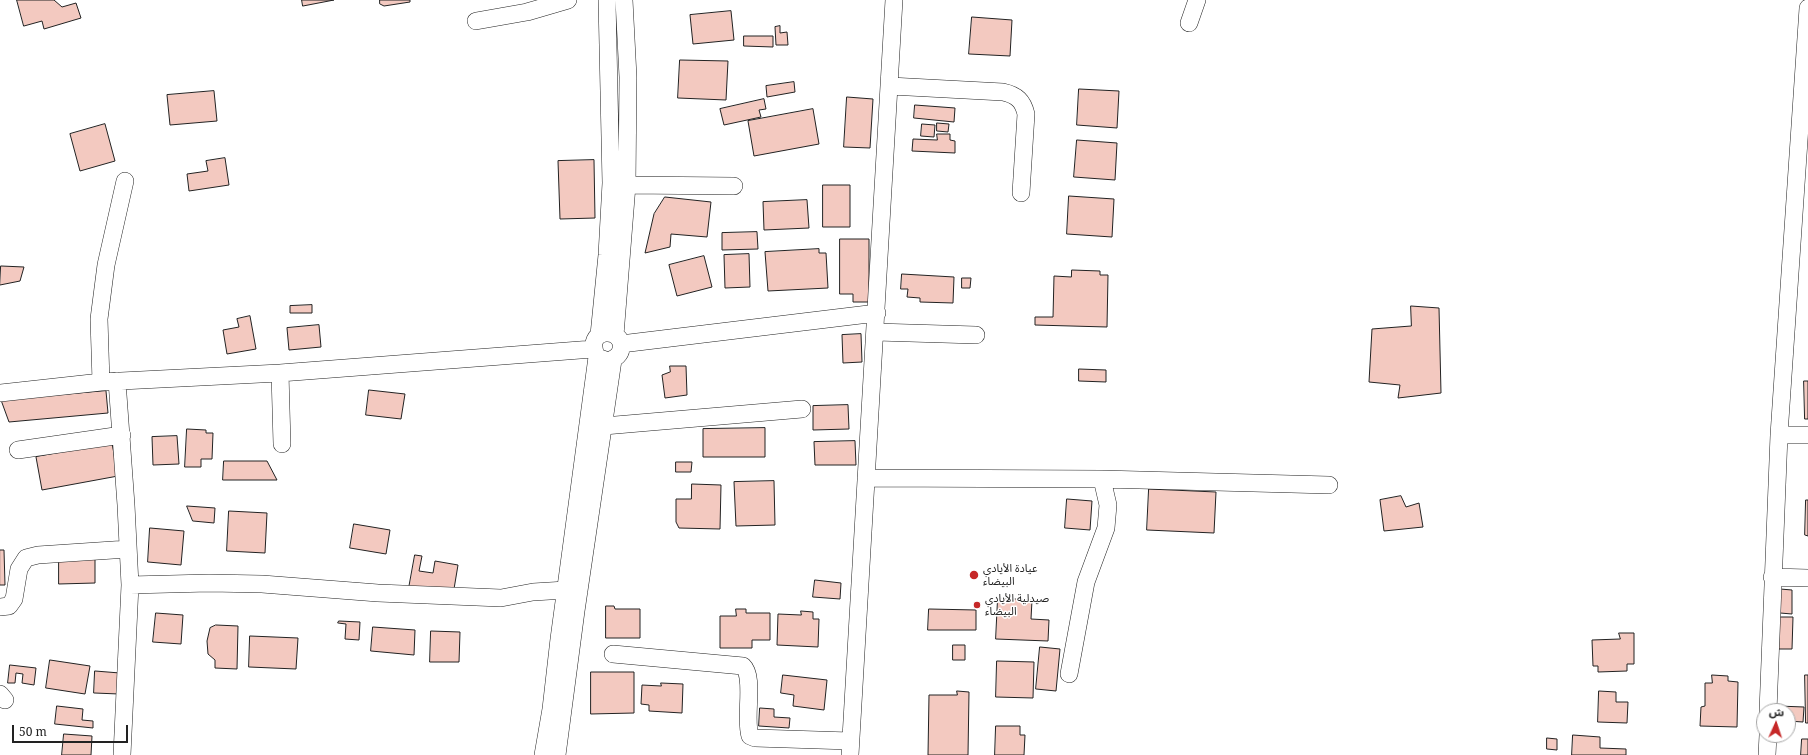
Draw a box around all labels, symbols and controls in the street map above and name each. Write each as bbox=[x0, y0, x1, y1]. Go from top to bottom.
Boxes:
place label: عيادة الأيادي البيضاء bbox=[983, 562, 1038, 588]
marker: عيادة الأيادي البيضاء bbox=[968, 569, 980, 581]
place label: صيدلية الأيادي البيضاء bbox=[985, 592, 1049, 618]
marker: صيدلية الأيادي البيضاء bbox=[972, 600, 982, 610]
north arrow bbox=[1756, 703, 1796, 743]
text: ش bbox=[1769, 704, 1785, 719]
scale bar bbox=[14, 717, 130, 743]
text: 50 m bbox=[19, 723, 47, 740]

